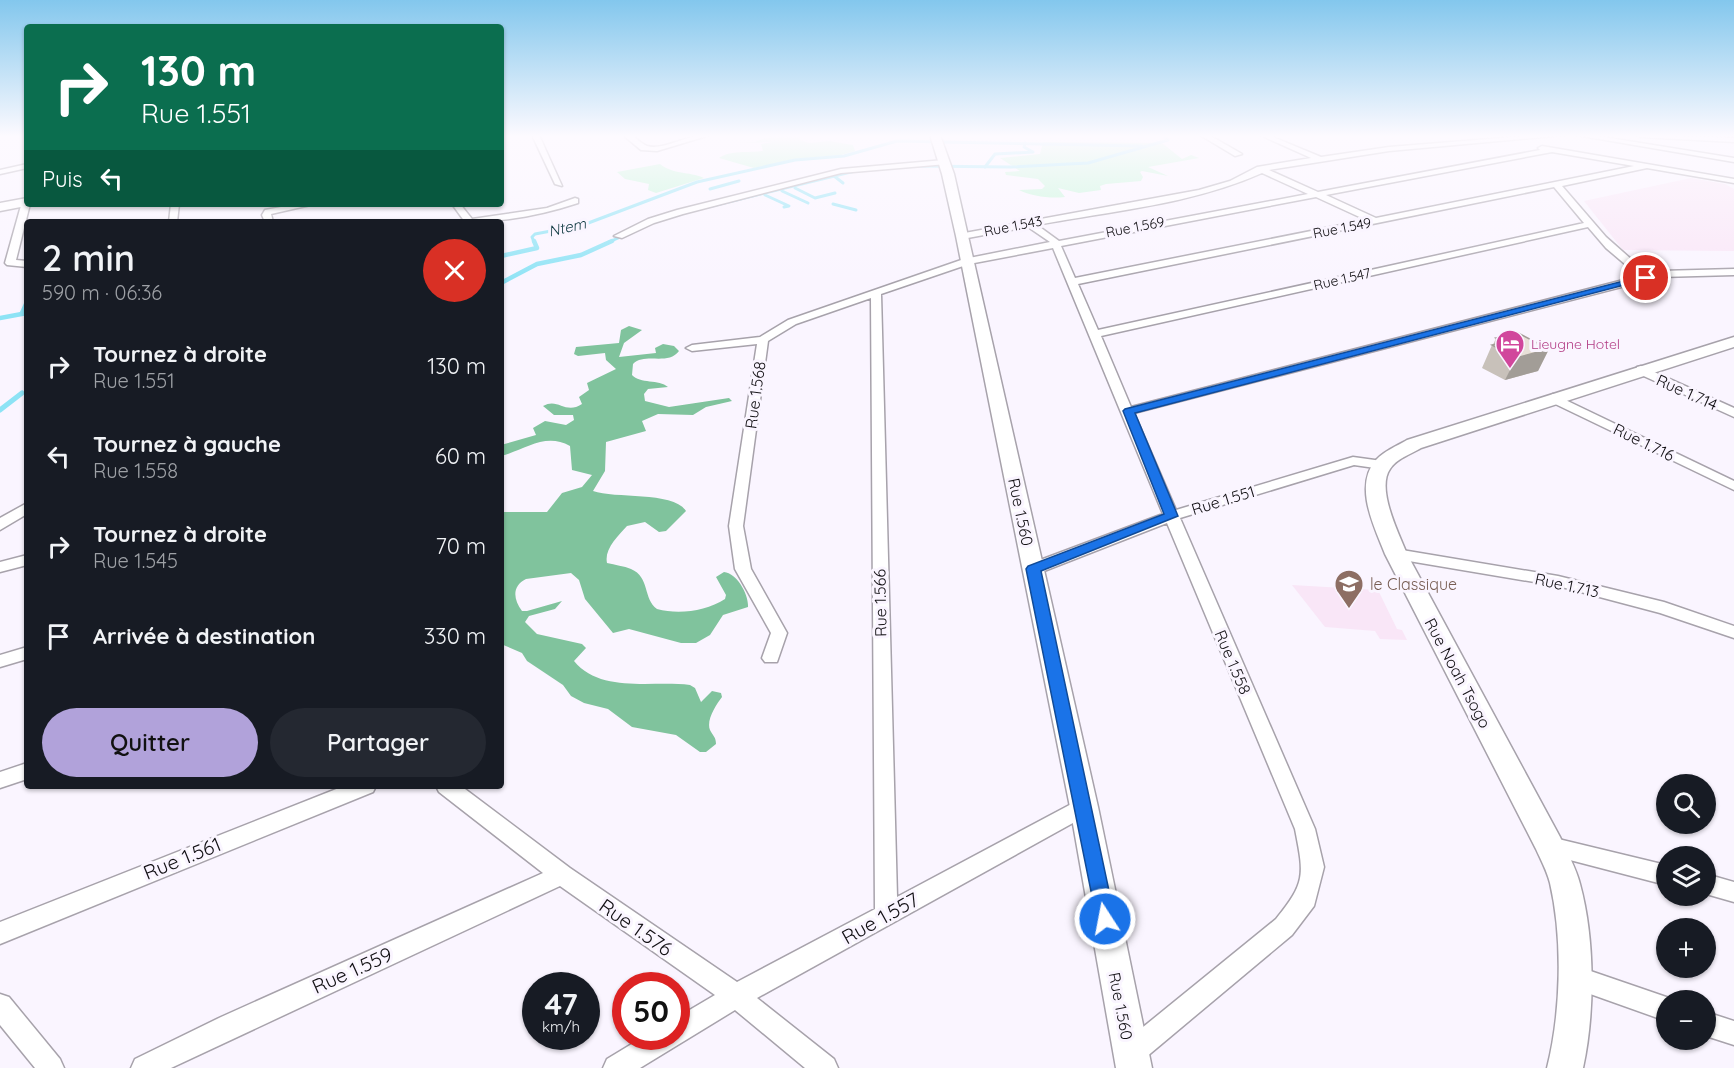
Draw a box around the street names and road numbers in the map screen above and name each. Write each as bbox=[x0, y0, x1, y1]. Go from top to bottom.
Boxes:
street label: Rue 1.543 bbox=[982, 212, 1044, 240]
street label: Rue 1.569 bbox=[1104, 212, 1166, 242]
street label: Rue 1.549 bbox=[1311, 213, 1373, 242]
street label: Rue 1.547 bbox=[1312, 264, 1372, 294]
street label: Rue 1.568 bbox=[740, 360, 770, 430]
street label: Rue 1.714 bbox=[1653, 370, 1721, 414]
street label: Rue 1.716 bbox=[1610, 419, 1678, 465]
street label: Rue 1.560 bbox=[1004, 476, 1038, 548]
street label: Rue 1.551 bbox=[1189, 481, 1257, 519]
street label: Rue 1.713 bbox=[1533, 568, 1601, 602]
street label: Rue 1.566 bbox=[869, 569, 891, 637]
street label: Rue Noah Tsogo bbox=[1421, 615, 1495, 731]
street label: Rue 1.558 bbox=[1211, 627, 1255, 697]
street label: Rue 1.561 bbox=[140, 831, 224, 885]
street label: Rue 1.557 bbox=[837, 887, 923, 949]
street label: Rue 1.576 bbox=[595, 893, 678, 961]
street label: Rue 1.559 bbox=[308, 941, 396, 999]
street label: Rue 1.560 bbox=[1105, 970, 1137, 1042]

